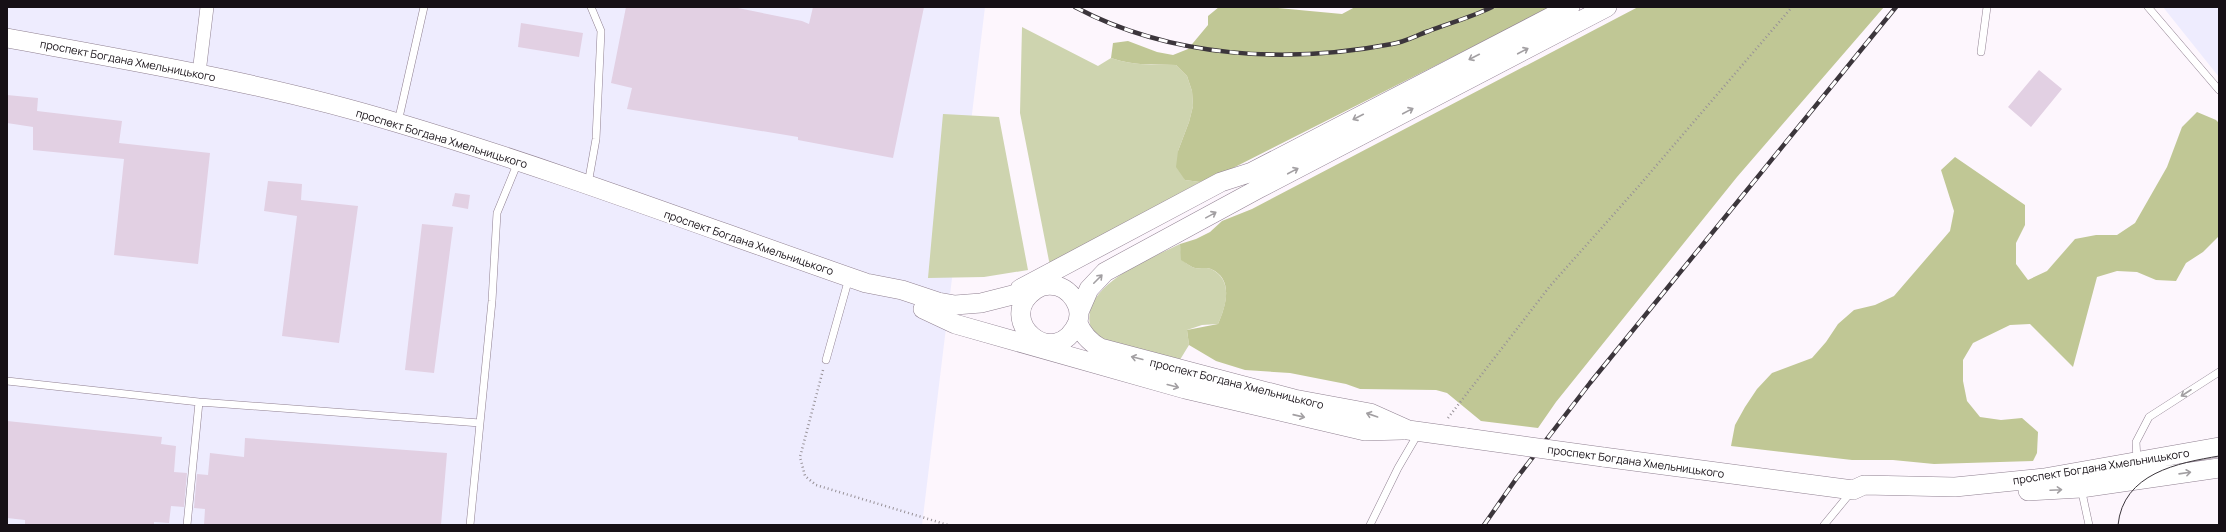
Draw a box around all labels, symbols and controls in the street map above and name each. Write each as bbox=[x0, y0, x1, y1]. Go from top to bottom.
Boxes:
street label: проспект Богдана Хмельницького bbox=[39, 36, 218, 84]
one-way arrow bbox=[1517, 47, 1529, 54]
one-way arrow bbox=[1468, 54, 1480, 61]
street label: проспект Богдана Хмельницького bbox=[354, 105, 530, 171]
one-way arrow bbox=[1402, 107, 1414, 114]
one-way arrow bbox=[1352, 114, 1364, 121]
one-way arrow bbox=[1287, 167, 1299, 174]
street label: проспект Богдана Хмельницького bbox=[662, 206, 836, 278]
one-way arrow bbox=[1205, 211, 1217, 218]
one-way arrow bbox=[1093, 274, 1103, 284]
one-way arrow bbox=[1130, 354, 1143, 361]
street label: проспект Богдана Хмельницького bbox=[1149, 354, 1326, 412]
one-way arrow bbox=[1166, 382, 1179, 390]
one-way arrow bbox=[2180, 389, 2192, 397]
one-way arrow bbox=[1365, 411, 1378, 418]
one-way arrow bbox=[1293, 412, 1306, 420]
street label: проспект Богдана Хмельницького bbox=[1547, 441, 1726, 481]
street label: проспект Богдана Хмельницького bbox=[2012, 445, 2191, 487]
one-way arrow bbox=[2178, 469, 2191, 477]
one-way arrow bbox=[2049, 486, 2062, 493]

